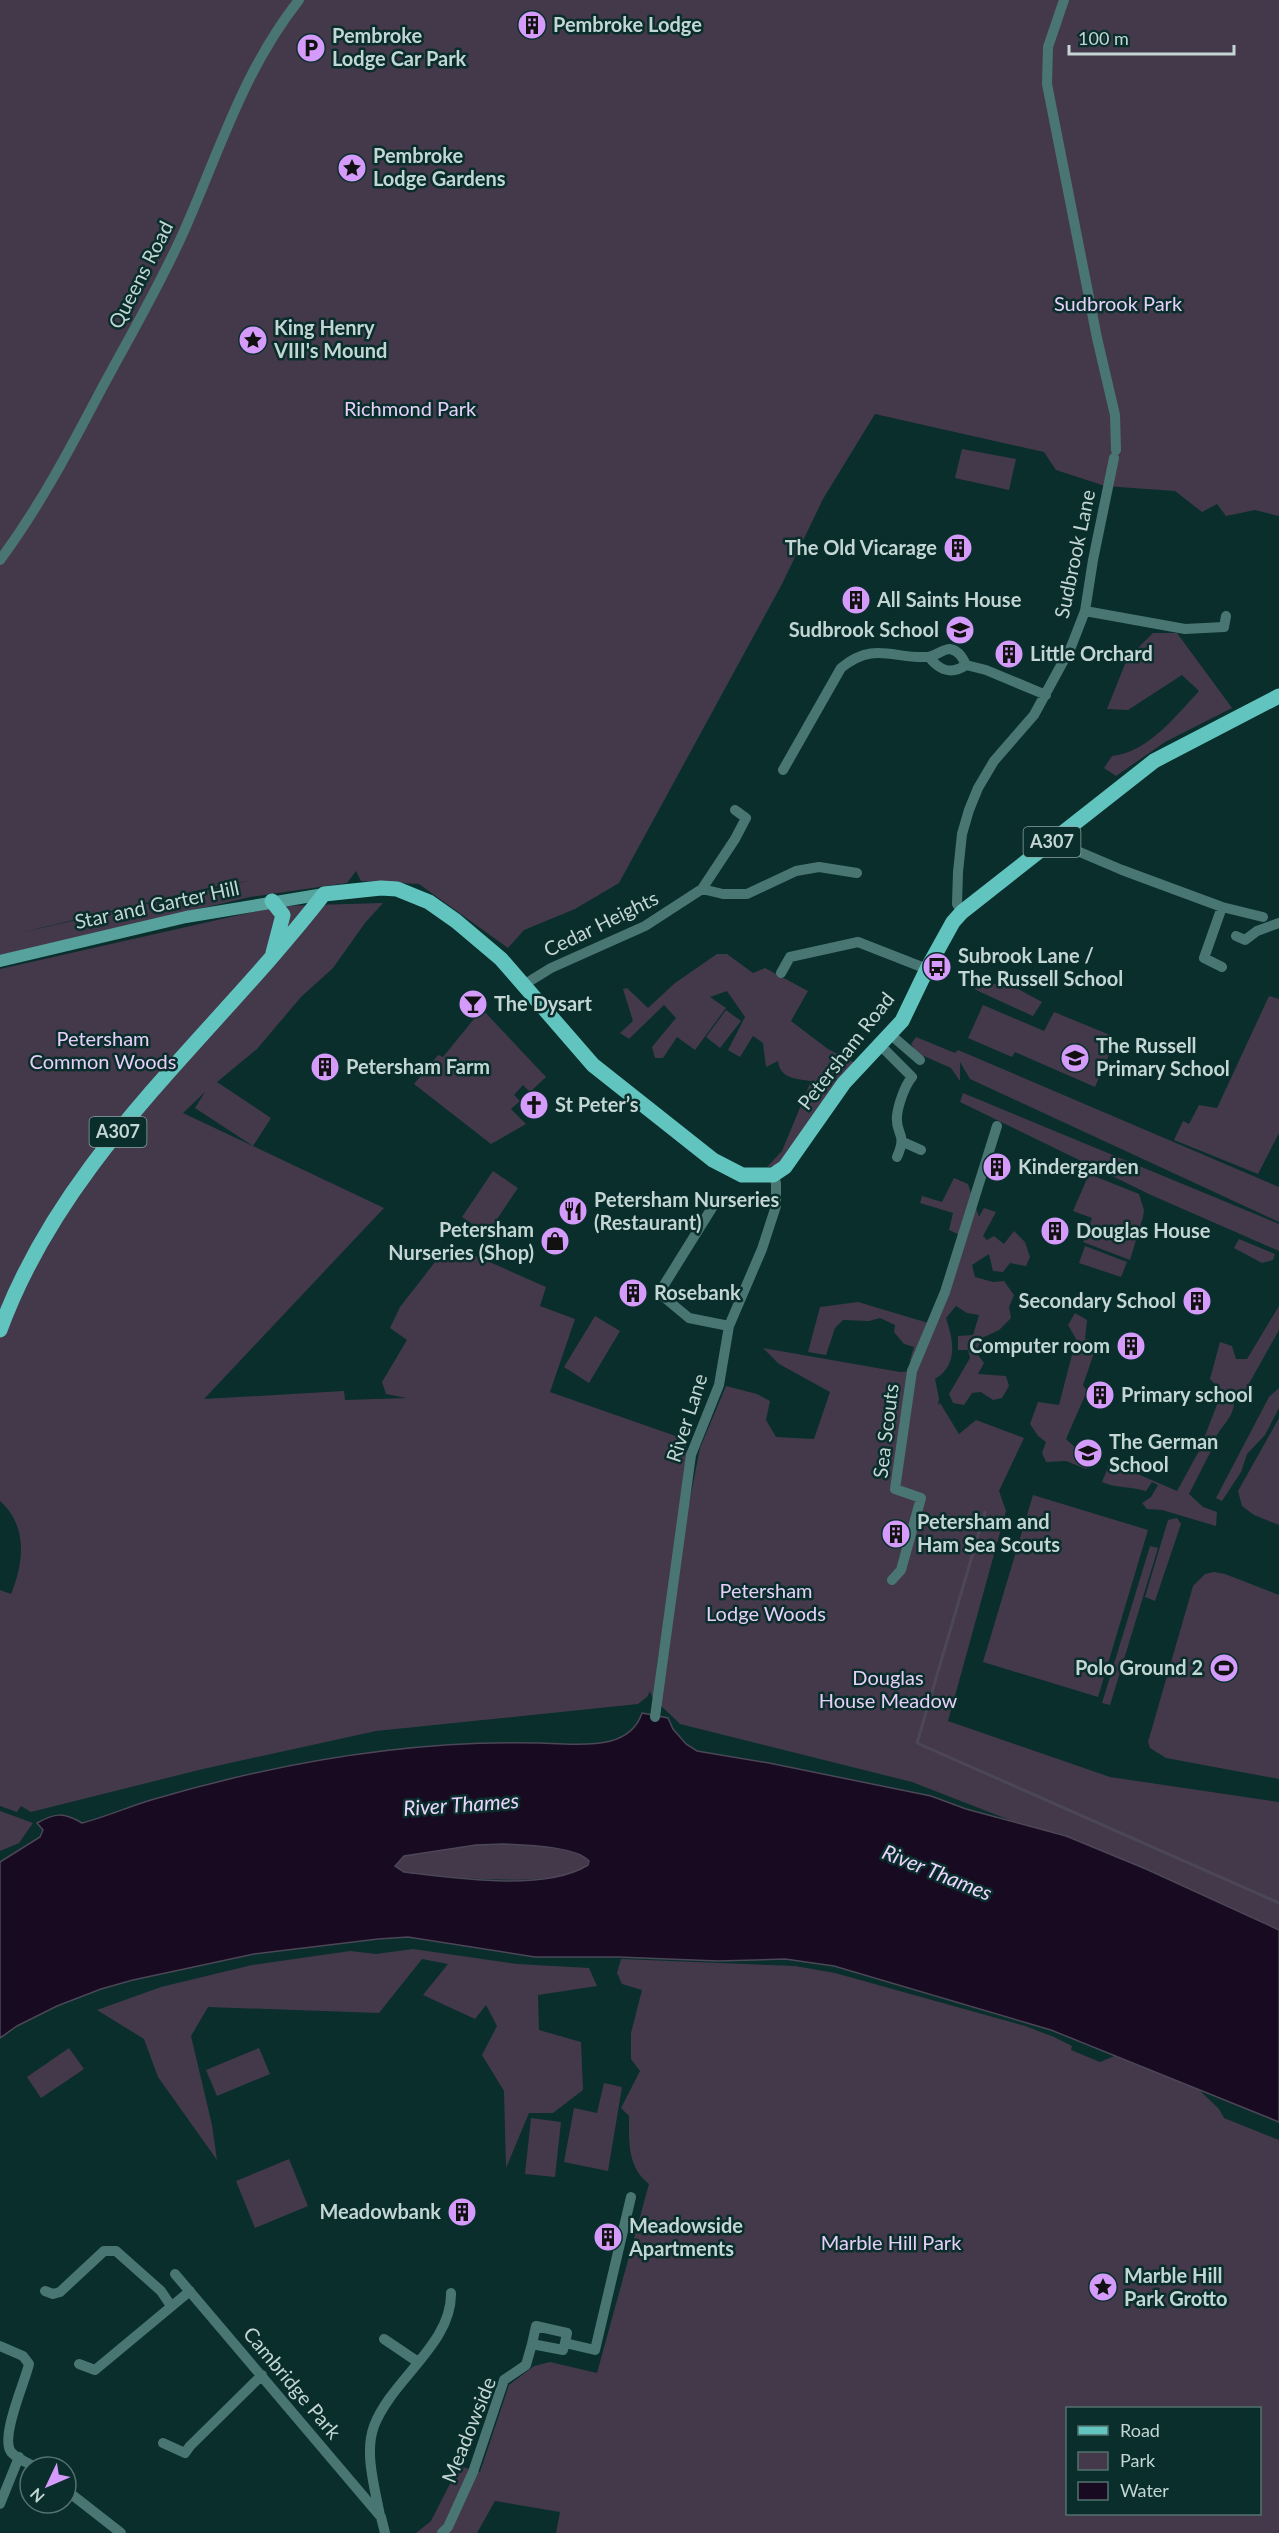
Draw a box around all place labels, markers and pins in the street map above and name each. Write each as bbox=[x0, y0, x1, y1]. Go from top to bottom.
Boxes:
building icon: Pembroke Lodge bbox=[516, 9, 548, 41]
place label: Pembroke Lodge bbox=[553, 12, 702, 36]
place label: Pembroke Lodge Car Park bbox=[332, 23, 467, 70]
parking icon: Pembroke Lodge Car Park bbox=[295, 32, 327, 64]
place label: Pembroke Lodge Gardens bbox=[373, 143, 506, 190]
place icon: Pembroke Lodge Gardens bbox=[336, 152, 368, 184]
place label: King Henry VIII's Mound bbox=[273, 315, 387, 362]
place icon: King Henry VIII's Mound bbox=[237, 324, 269, 356]
building icon: The Old Vicarage bbox=[942, 532, 974, 564]
place label: The Old Vicarage bbox=[785, 535, 937, 559]
building icon: All Saints House bbox=[840, 584, 872, 616]
place label: All Saints House bbox=[876, 587, 1022, 611]
school or university icon: Sudbrook School bbox=[944, 614, 976, 646]
place label: Sudbrook School bbox=[789, 617, 939, 641]
building icon: Little Orchard bbox=[993, 638, 1025, 670]
place label: Little Orchard bbox=[1030, 641, 1153, 665]
place label: Subrook Lane / The Russell School bbox=[958, 943, 1123, 990]
bus stop icon: Subrook Lane / The Russell School bbox=[921, 951, 953, 983]
bar icon: The Dysart bbox=[457, 988, 489, 1020]
place label: The Dysart bbox=[494, 991, 592, 1015]
place label: The Russell Primary School bbox=[1096, 1033, 1230, 1080]
school or university icon: The Russell Primary School bbox=[1059, 1042, 1091, 1074]
building icon: Petersham Farm bbox=[309, 1051, 341, 1083]
place label: Petersham Farm bbox=[346, 1054, 490, 1078]
church icon: St Peter’s bbox=[518, 1089, 550, 1121]
place label: St Peter’s bbox=[555, 1092, 639, 1116]
building icon: Kindergarden bbox=[981, 1151, 1013, 1183]
place label: Kindergarden bbox=[1018, 1154, 1139, 1178]
place label: Petersham Nurseries (Restaurant) bbox=[594, 1187, 779, 1234]
restaurant icon: Petersham Nurseries (Restaurant) bbox=[557, 1195, 589, 1227]
building icon: Douglas House bbox=[1039, 1215, 1071, 1247]
place label: Petersham Nurseries (Shop) bbox=[388, 1217, 534, 1264]
place label: Douglas House bbox=[1076, 1218, 1211, 1242]
shop icon: Petersham Nurseries (Shop) bbox=[539, 1225, 571, 1257]
building icon: Rosebank bbox=[617, 1277, 649, 1309]
place label: Rosebank bbox=[654, 1280, 741, 1304]
building icon: Secondary School bbox=[1181, 1285, 1213, 1317]
place label: Secondary School bbox=[1018, 1288, 1176, 1312]
building icon: Computer room bbox=[1115, 1330, 1147, 1362]
place label: Computer room bbox=[969, 1333, 1110, 1357]
building icon: Primary school bbox=[1084, 1379, 1116, 1411]
place label: Primary school bbox=[1121, 1382, 1253, 1406]
place label: The German School bbox=[1109, 1429, 1218, 1476]
school or university icon: The German School bbox=[1072, 1437, 1104, 1469]
place label: Petersham and Ham Sea Scouts bbox=[917, 1509, 1060, 1556]
building icon: Petersham and Ham Sea Scouts bbox=[880, 1518, 912, 1550]
sports icon: Polo Ground 2 bbox=[1208, 1652, 1240, 1684]
place label: Polo Ground 2 bbox=[1075, 1655, 1203, 1679]
building icon: Meadowbank bbox=[446, 2196, 478, 2228]
place label: Meadowbank bbox=[319, 2199, 441, 2223]
place label: Meadowside Apartments bbox=[628, 2213, 743, 2260]
building icon: Meadowside Apartments bbox=[592, 2221, 624, 2253]
place label: Marble Hill Park Grotto bbox=[1124, 2263, 1228, 2310]
place icon: Marble Hill Park Grotto bbox=[1087, 2271, 1119, 2303]

